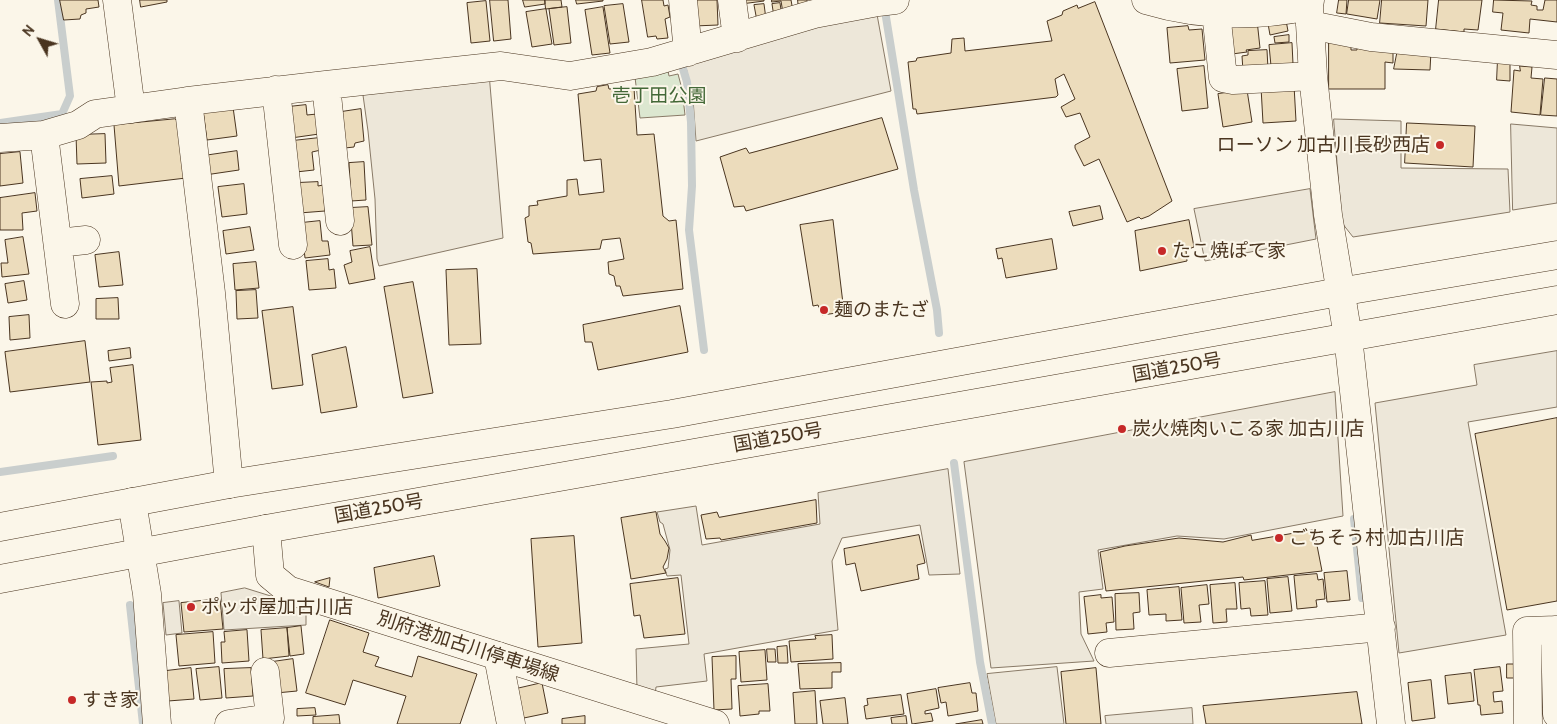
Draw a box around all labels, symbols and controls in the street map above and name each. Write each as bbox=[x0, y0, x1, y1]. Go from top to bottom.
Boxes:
north arrow bbox=[15, 15, 65, 65]
text: N bbox=[18, 21, 38, 40]
park label: 壱丁田公園 bbox=[612, 85, 706, 107]
place label: ローソン 加古川長砂西店 bbox=[1217, 134, 1430, 156]
marker: ローソン 加古川長砂西店 bbox=[1434, 139, 1446, 151]
place label: たこ焼ぽて家 bbox=[1172, 240, 1286, 262]
marker: たこ焼ぽて家 bbox=[1156, 245, 1168, 257]
place label: 麺のまたざ bbox=[834, 299, 929, 321]
marker: 麺のまたざ bbox=[818, 304, 830, 316]
street label: 国道250号 bbox=[1130, 349, 1224, 387]
place label: 炭火焼肉いこる家 加古川店 bbox=[1132, 418, 1364, 440]
street label: 国道250号 bbox=[731, 419, 825, 457]
marker: 炭火焼肉いこる家 加古川店 bbox=[1116, 423, 1128, 435]
street label: 国道250号 bbox=[332, 490, 426, 528]
place label: ごちそう村 加古川店 bbox=[1289, 527, 1464, 549]
marker: ごちそう村 加古川店 bbox=[1273, 532, 1285, 544]
place label: ポッポ屋加古川店 bbox=[201, 596, 353, 618]
marker: ポッポ屋加古川店 bbox=[185, 601, 197, 613]
street label: 別府港加古川停車場線 bbox=[374, 607, 562, 687]
place label: すき家 bbox=[82, 689, 139, 711]
marker: すき家 bbox=[66, 694, 78, 706]

